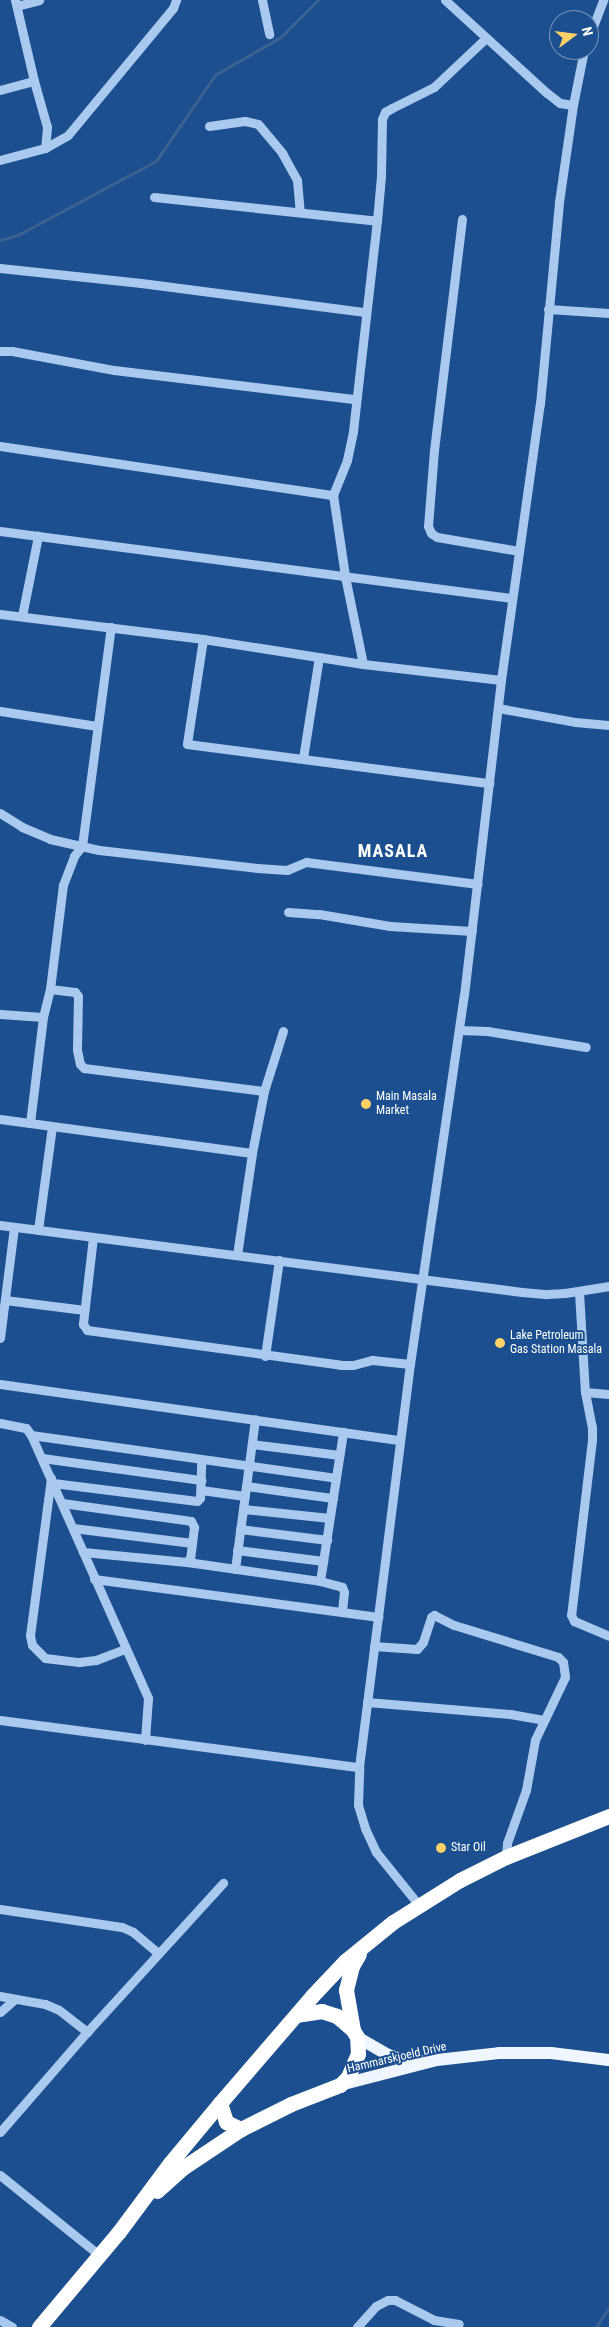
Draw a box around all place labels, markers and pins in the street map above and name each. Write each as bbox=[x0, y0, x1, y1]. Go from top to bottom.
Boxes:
place label: Main Masala Market bbox=[376, 1090, 437, 1118]
marker: Main Masala Market bbox=[360, 1098, 372, 1110]
place label: Lake Petroleum Gas Station Masala bbox=[510, 1329, 602, 1357]
marker: Lake Petroleum Gas Station Masala bbox=[494, 1337, 506, 1349]
place label: Star Oil bbox=[451, 1841, 486, 1855]
marker: Star Oil bbox=[435, 1842, 447, 1854]

